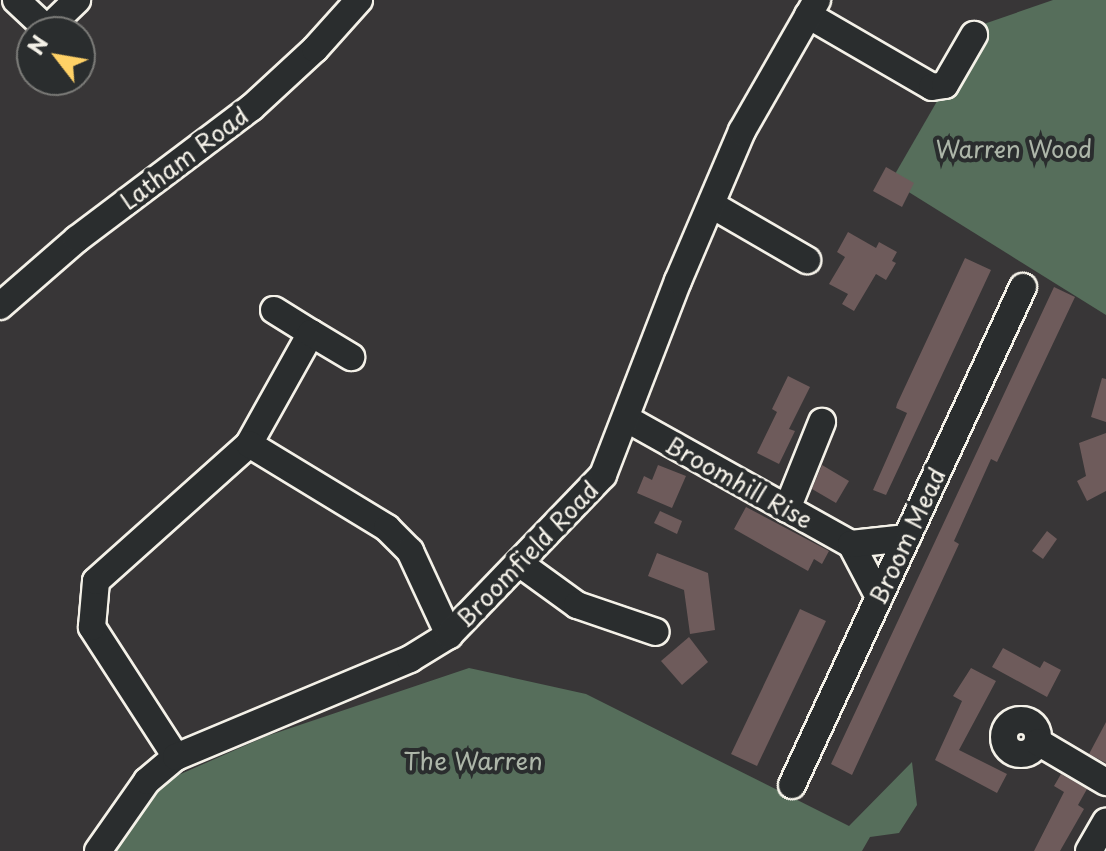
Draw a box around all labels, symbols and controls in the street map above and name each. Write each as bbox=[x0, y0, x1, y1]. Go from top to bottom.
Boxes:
north arrow bbox=[16, 16, 96, 96]
text: N bbox=[18, 28, 55, 60]
street label: Latham Road bbox=[115, 101, 253, 215]
park label: Warren Wood bbox=[935, 135, 1093, 163]
street label: Broomhill Rise bbox=[660, 429, 818, 535]
street label: Broom Mead bbox=[863, 463, 951, 609]
street label: Broomfield Road bbox=[450, 475, 604, 633]
park label: The Warren bbox=[405, 747, 541, 775]

